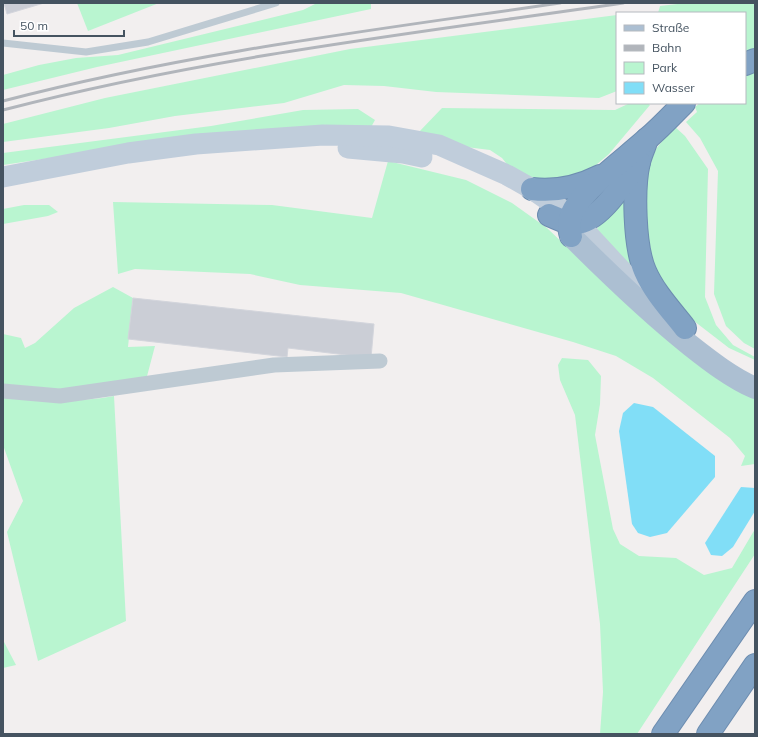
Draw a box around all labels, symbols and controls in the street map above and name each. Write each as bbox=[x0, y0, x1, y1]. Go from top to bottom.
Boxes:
scale bar bbox=[14, 12, 124, 38]
legend bbox=[616, 12, 746, 104]
text: 50 m bbox=[20, 18, 48, 33]
text: Straße bbox=[652, 20, 689, 35]
text: Bahn bbox=[652, 40, 681, 55]
text: Park bbox=[652, 60, 678, 75]
text: Wasser bbox=[652, 80, 695, 95]

